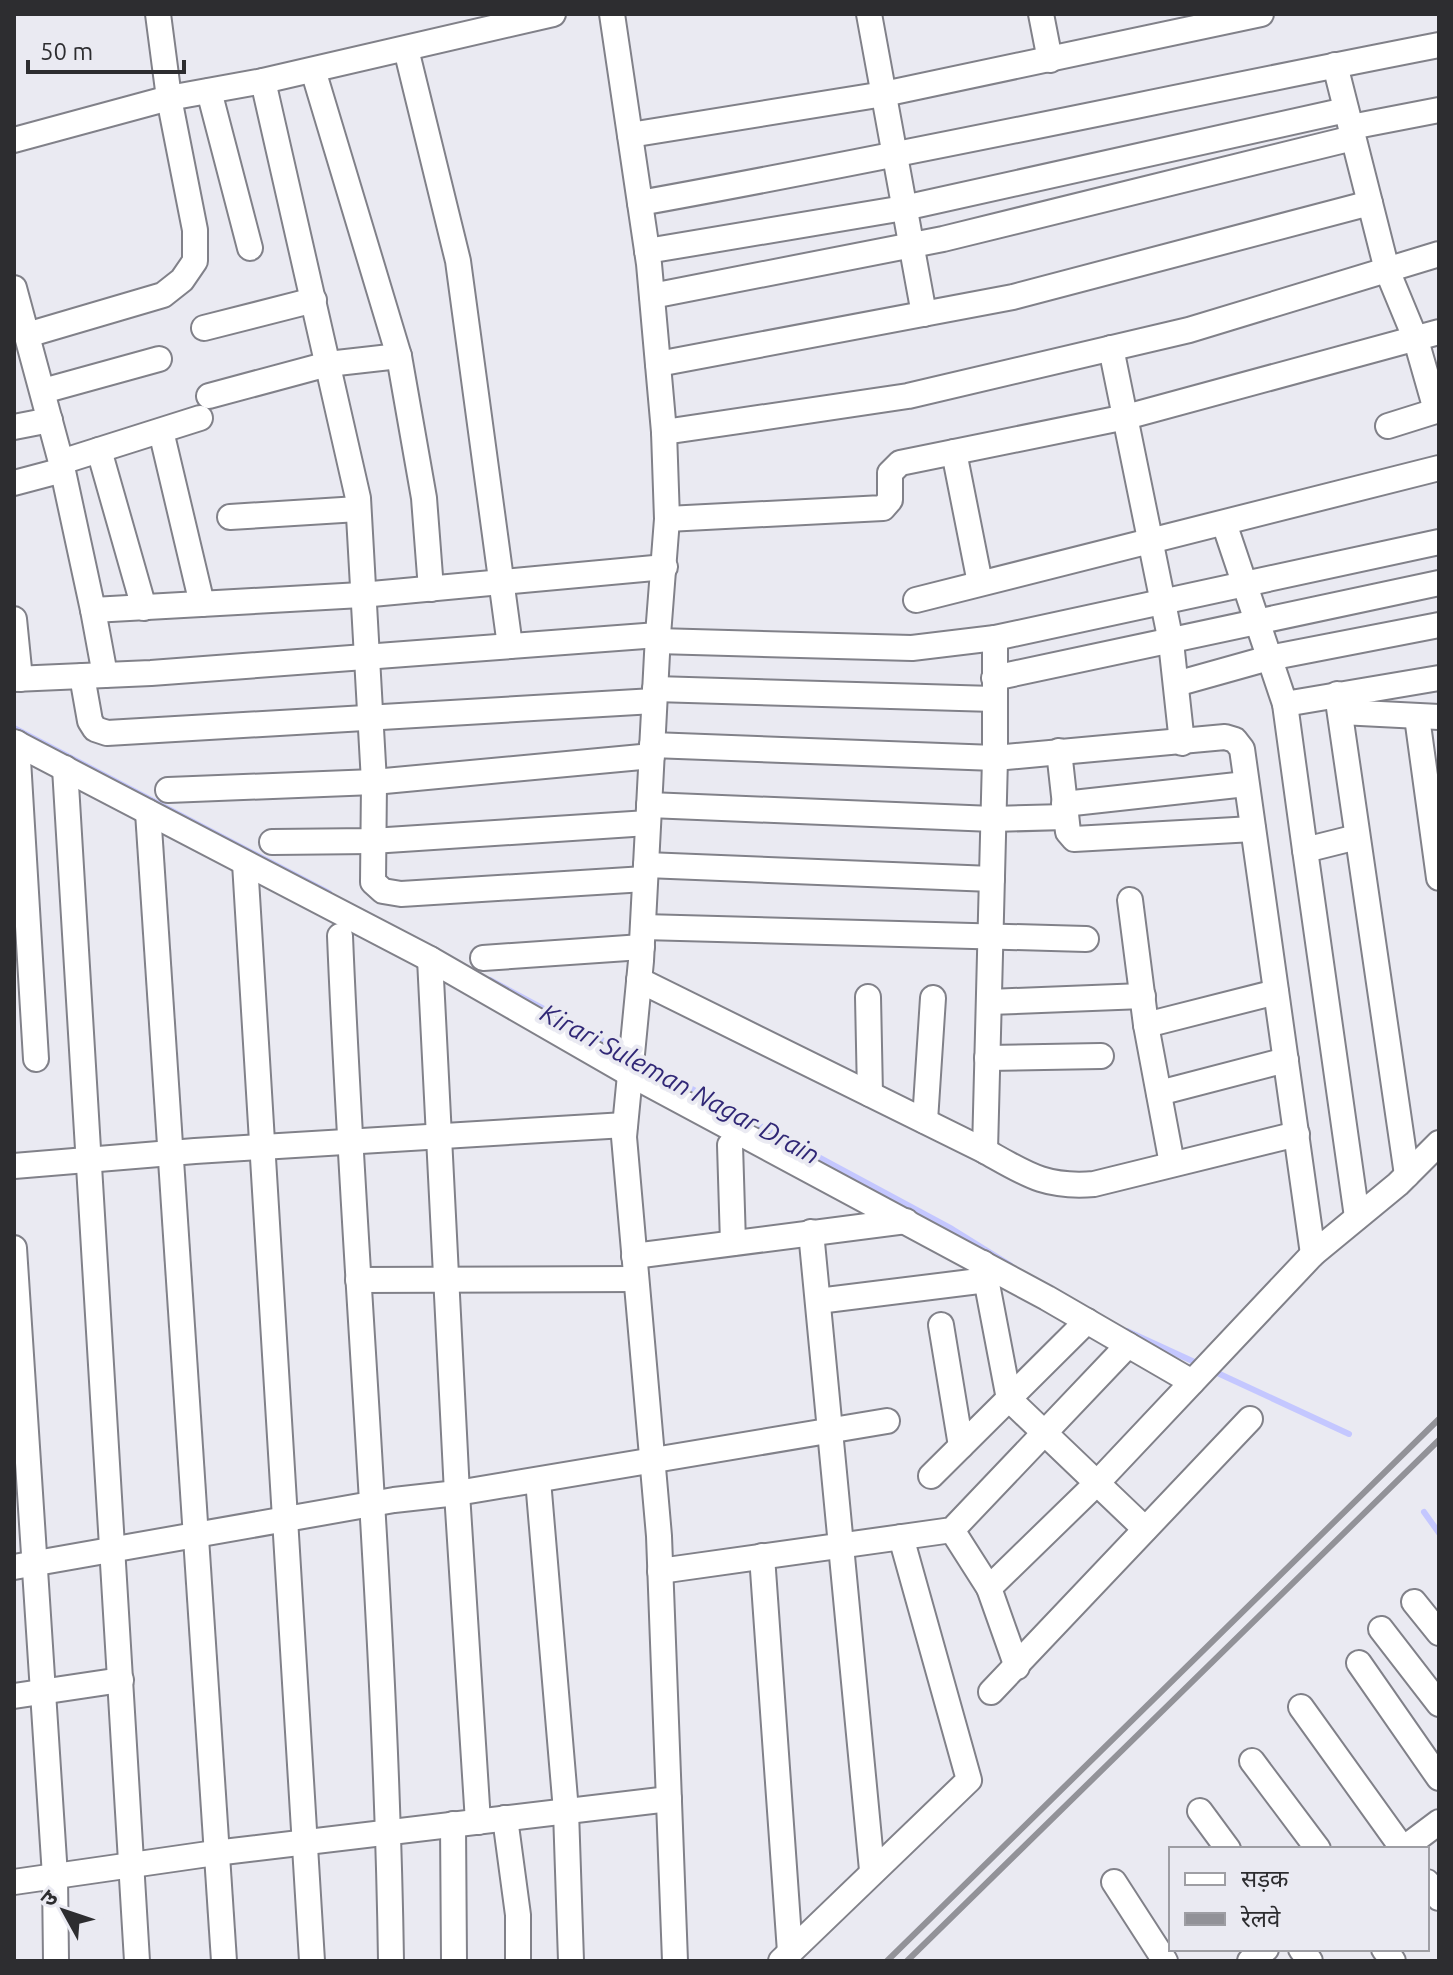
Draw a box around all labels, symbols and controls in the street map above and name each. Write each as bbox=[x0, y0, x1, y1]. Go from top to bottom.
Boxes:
scale bar bbox=[28, 24, 184, 74]
text: 50 m bbox=[40, 38, 93, 65]
water label: Kirari Suleman Nagar Drain bbox=[536, 998, 825, 1170]
legend bbox=[1169, 1847, 1429, 1951]
text: सड़क bbox=[1241, 1865, 1289, 1892]
north arrow bbox=[24, 1871, 104, 1951]
text: उ bbox=[35, 1884, 63, 1911]
text: रेलवे bbox=[1240, 1905, 1281, 1932]

